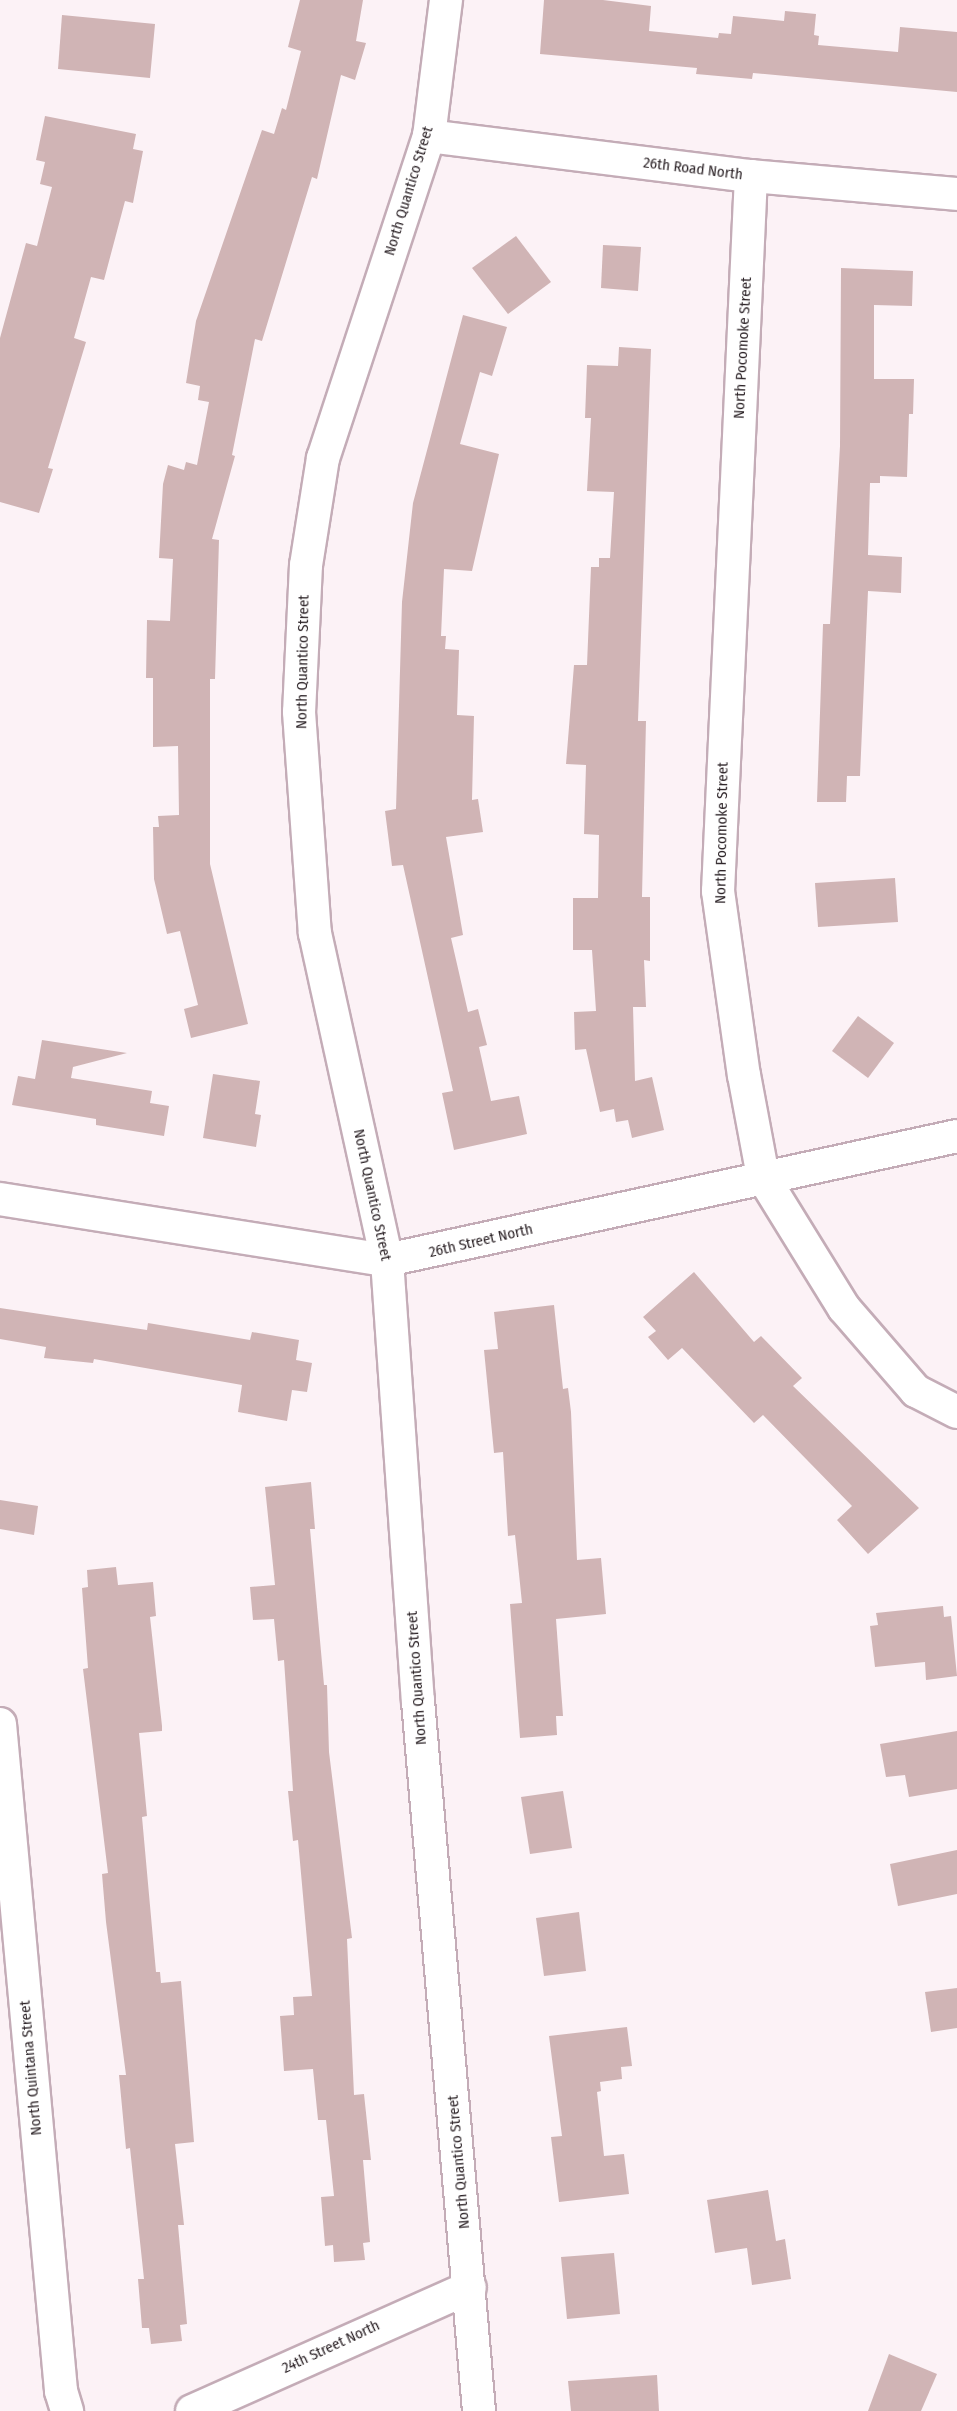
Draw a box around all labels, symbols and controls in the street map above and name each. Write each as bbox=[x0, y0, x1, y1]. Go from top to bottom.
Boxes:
street label: North Quantico Street bbox=[381, 124, 437, 258]
street label: 26th Road North bbox=[642, 154, 744, 184]
street label: North Pocomoke Street bbox=[730, 277, 756, 419]
street label: North Quantico Street bbox=[293, 595, 313, 729]
street label: North Pocomoke Street bbox=[712, 762, 732, 904]
street label: North Quantico Street bbox=[349, 1127, 395, 1263]
street label: 26th Street North bbox=[427, 1220, 535, 1262]
street label: North Quantico Street bbox=[403, 1610, 431, 1746]
street label: North Quintana Street bbox=[16, 2000, 46, 2136]
street label: North Quantico Street bbox=[444, 2094, 474, 2230]
street label: 24th Street North bbox=[279, 2317, 383, 2377]

